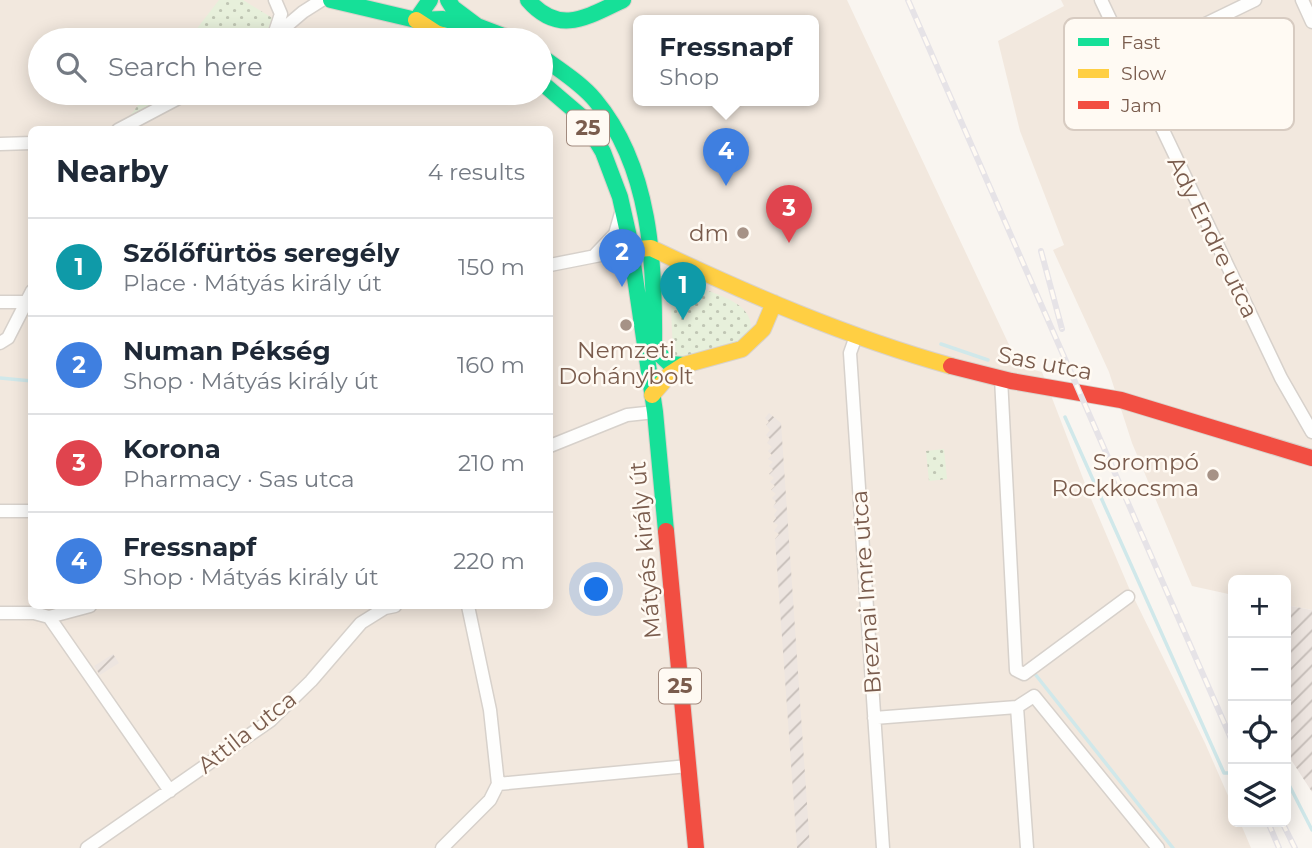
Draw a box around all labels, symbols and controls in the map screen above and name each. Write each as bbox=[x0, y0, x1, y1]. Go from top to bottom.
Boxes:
popup bbox=[633, 15, 819, 106]
legend bbox=[1064, 18, 1294, 130]
search box bbox=[28, 28, 553, 105]
text: Fressnapf bbox=[659, 31, 793, 63]
text: Fast bbox=[1121, 31, 1161, 54]
icon: search bbox=[52, 48, 90, 86]
text: Search here bbox=[108, 51, 263, 83]
text: Slow bbox=[1121, 62, 1166, 85]
text: Shop bbox=[659, 63, 719, 91]
text: Jam bbox=[1120, 94, 1162, 117]
road number: 25 bbox=[567, 110, 609, 146]
pin: 4 bbox=[703, 128, 749, 186]
street label: Ady Endre utca bbox=[1162, 151, 1264, 323]
text: Nearby bbox=[56, 153, 168, 190]
text: 4 results bbox=[428, 158, 525, 186]
pin: 3 bbox=[766, 185, 812, 243]
place label: dm bbox=[689, 219, 729, 247]
marker: dm bbox=[735, 225, 751, 241]
pin: 2 bbox=[599, 229, 645, 287]
text: Szőlőfürtös seregély bbox=[123, 237, 400, 269]
text: 1 bbox=[74, 253, 84, 281]
text: 150 m bbox=[458, 253, 525, 281]
pin: 1 bbox=[660, 262, 706, 320]
text: Place · Mátyás király út bbox=[123, 269, 382, 297]
marker: Nemzeti Dohánybolt bbox=[618, 317, 634, 333]
text: Numan Pékség bbox=[123, 335, 331, 367]
place label: Nemzeti Dohánybolt bbox=[558, 336, 694, 390]
street label: Sas utca bbox=[995, 340, 1095, 386]
text: 2 bbox=[72, 351, 86, 379]
text: 160 m bbox=[457, 351, 525, 379]
text: Shop · Mátyás király út bbox=[123, 367, 379, 395]
text: Korona bbox=[123, 433, 221, 465]
place label: Sorompó Rockkocsma bbox=[1052, 448, 1199, 502]
text: 3 bbox=[72, 449, 86, 477]
text: 210 m bbox=[458, 449, 525, 477]
street label: Mátyás király út bbox=[623, 460, 667, 640]
text: Pharmacy · Sas utca bbox=[123, 465, 355, 493]
marker: Sorompó Rockkocsma bbox=[1205, 467, 1221, 483]
street label: Breznai Imre utca bbox=[845, 489, 887, 695]
text: Fressnapf bbox=[123, 531, 256, 563]
text: 4 bbox=[71, 547, 87, 575]
text: 220 m bbox=[453, 547, 525, 575]
text: Shop · Mátyás király út bbox=[123, 563, 379, 591]
your location bbox=[579, 572, 613, 606]
map controls bbox=[1228, 575, 1291, 827]
button: + bbox=[1228, 575, 1291, 638]
button: − bbox=[1228, 638, 1291, 701]
road number: 25 bbox=[659, 668, 701, 704]
street label: Attila utca bbox=[192, 685, 302, 779]
button: locate bbox=[1228, 701, 1291, 764]
button: layers bbox=[1228, 764, 1291, 827]

